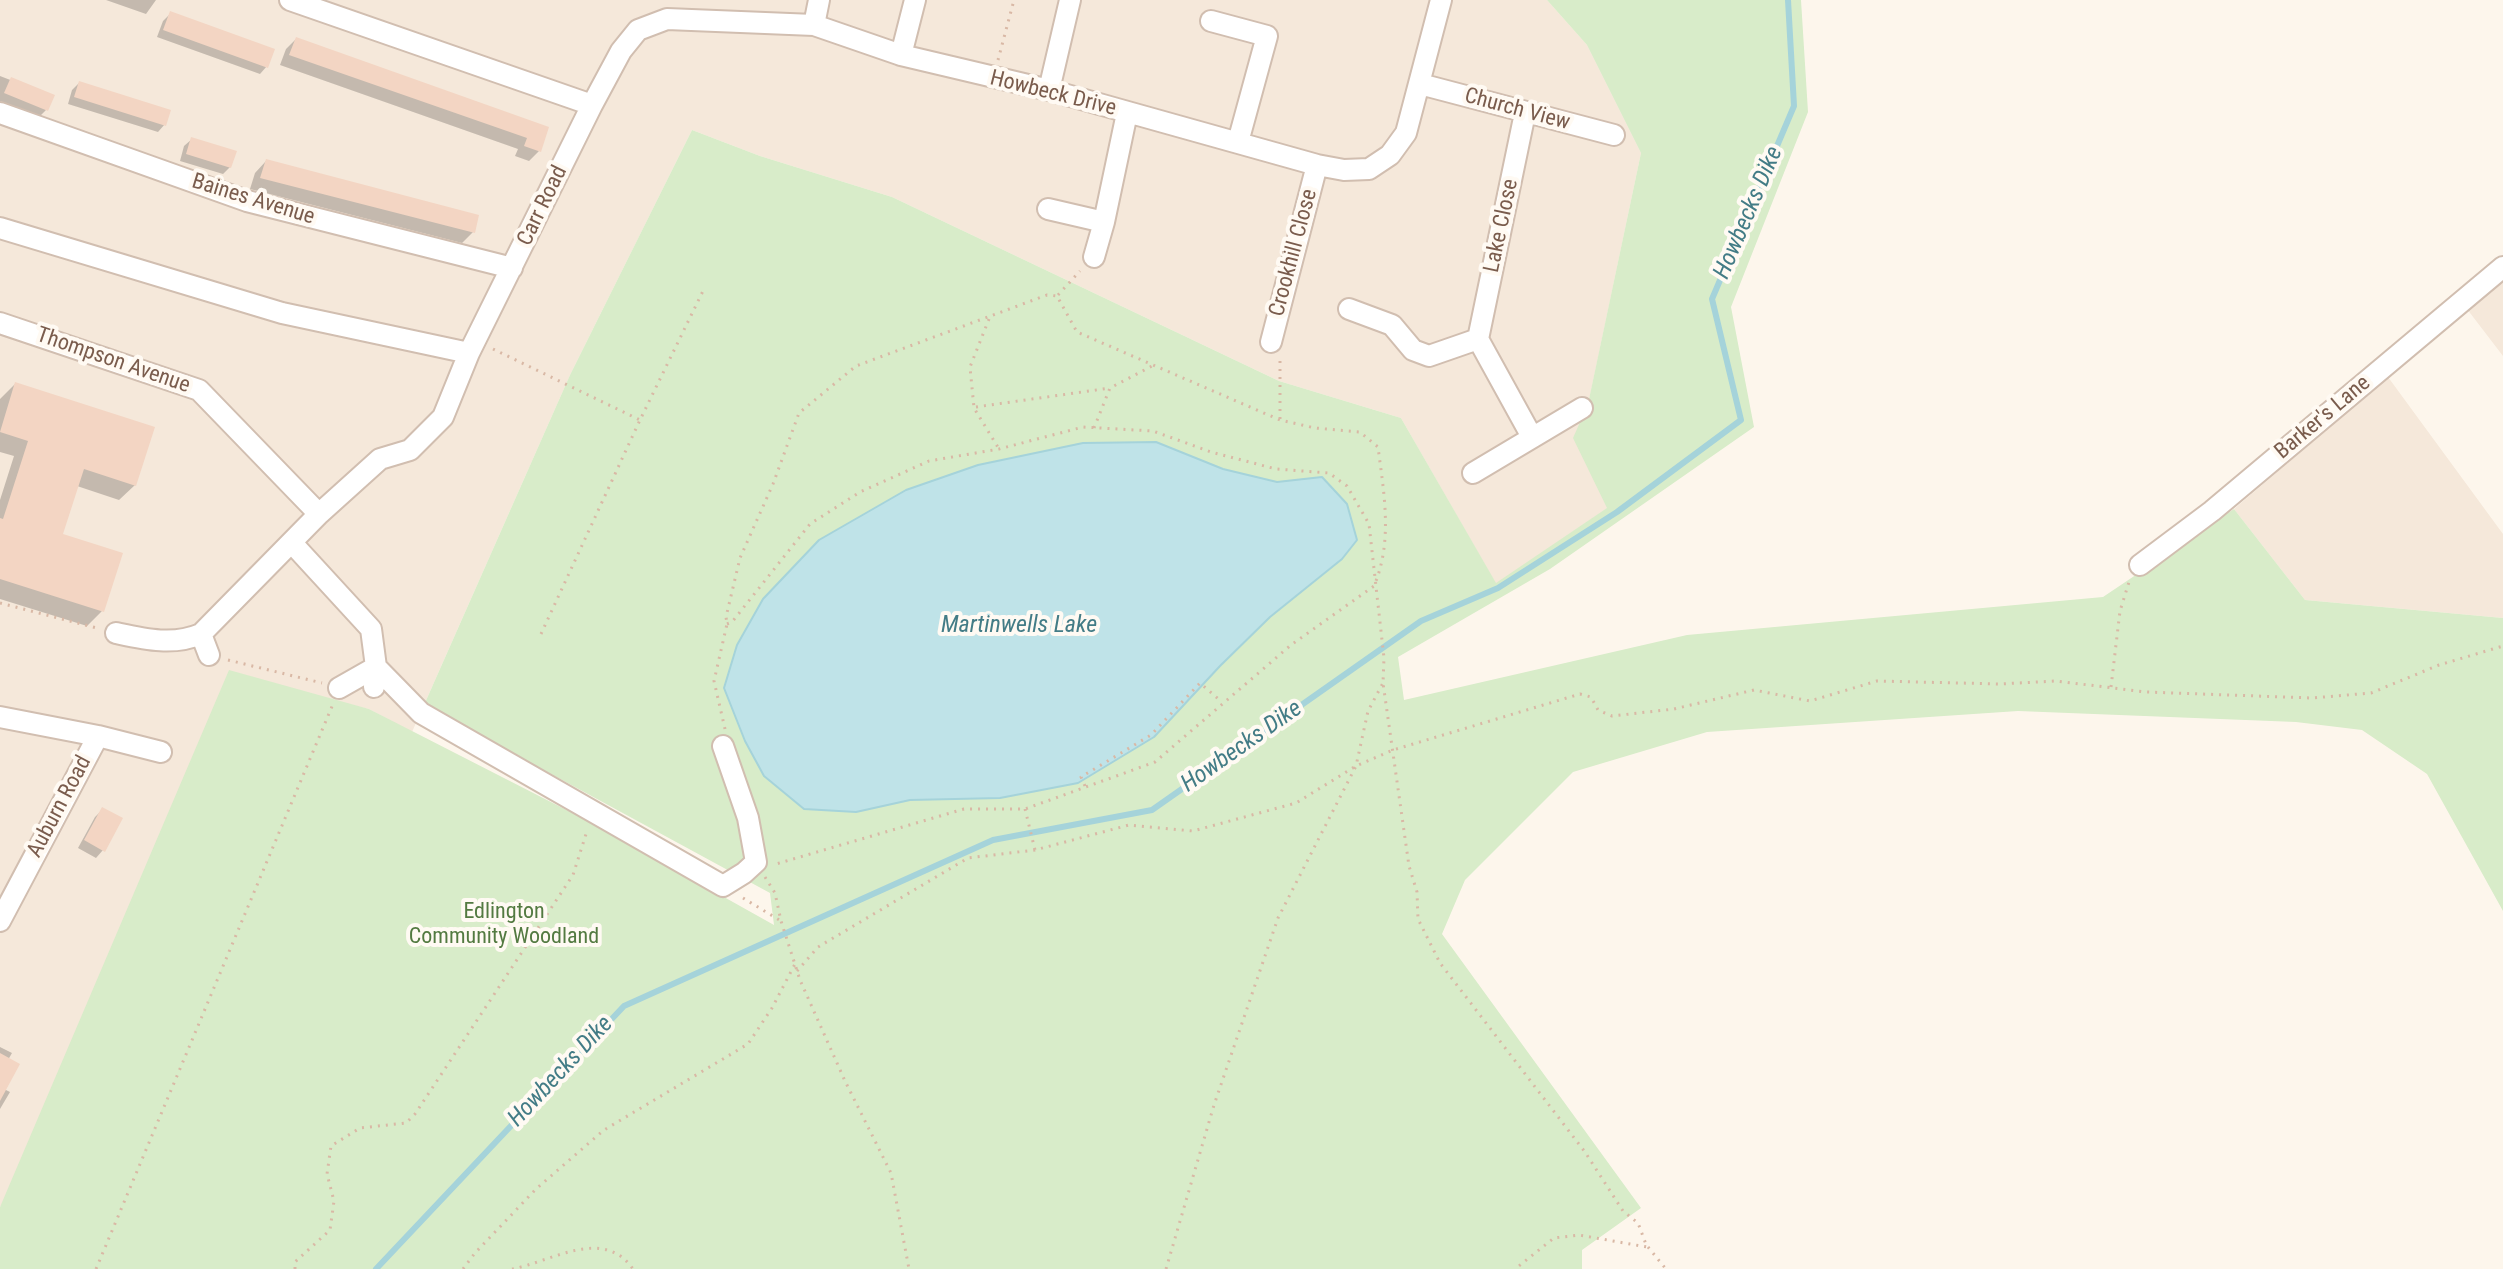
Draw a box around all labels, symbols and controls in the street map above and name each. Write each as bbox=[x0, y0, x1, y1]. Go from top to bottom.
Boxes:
street label: Howbeck Drive bbox=[987, 66, 1119, 122]
street label: Church View bbox=[1461, 83, 1573, 137]
water label: Howbecks Dike bbox=[1708, 143, 1790, 283]
street label: Carr Road bbox=[512, 162, 574, 250]
street label: Baines Avenue bbox=[188, 169, 318, 231]
street label: Lake Close bbox=[1479, 177, 1525, 275]
street label: Crookhill Close bbox=[1264, 186, 1324, 320]
street label: Thompson Avenue bbox=[33, 322, 193, 400]
street label: Barker's Lane bbox=[2270, 371, 2376, 465]
water label: Martinwells Lake bbox=[941, 612, 1097, 640]
water label: Howbecks Dike bbox=[1176, 695, 1308, 799]
street label: Auburn Road bbox=[22, 752, 98, 862]
park label: Edlington Community Woodland bbox=[409, 899, 599, 950]
water label: Howbecks Dike bbox=[502, 1011, 620, 1133]

